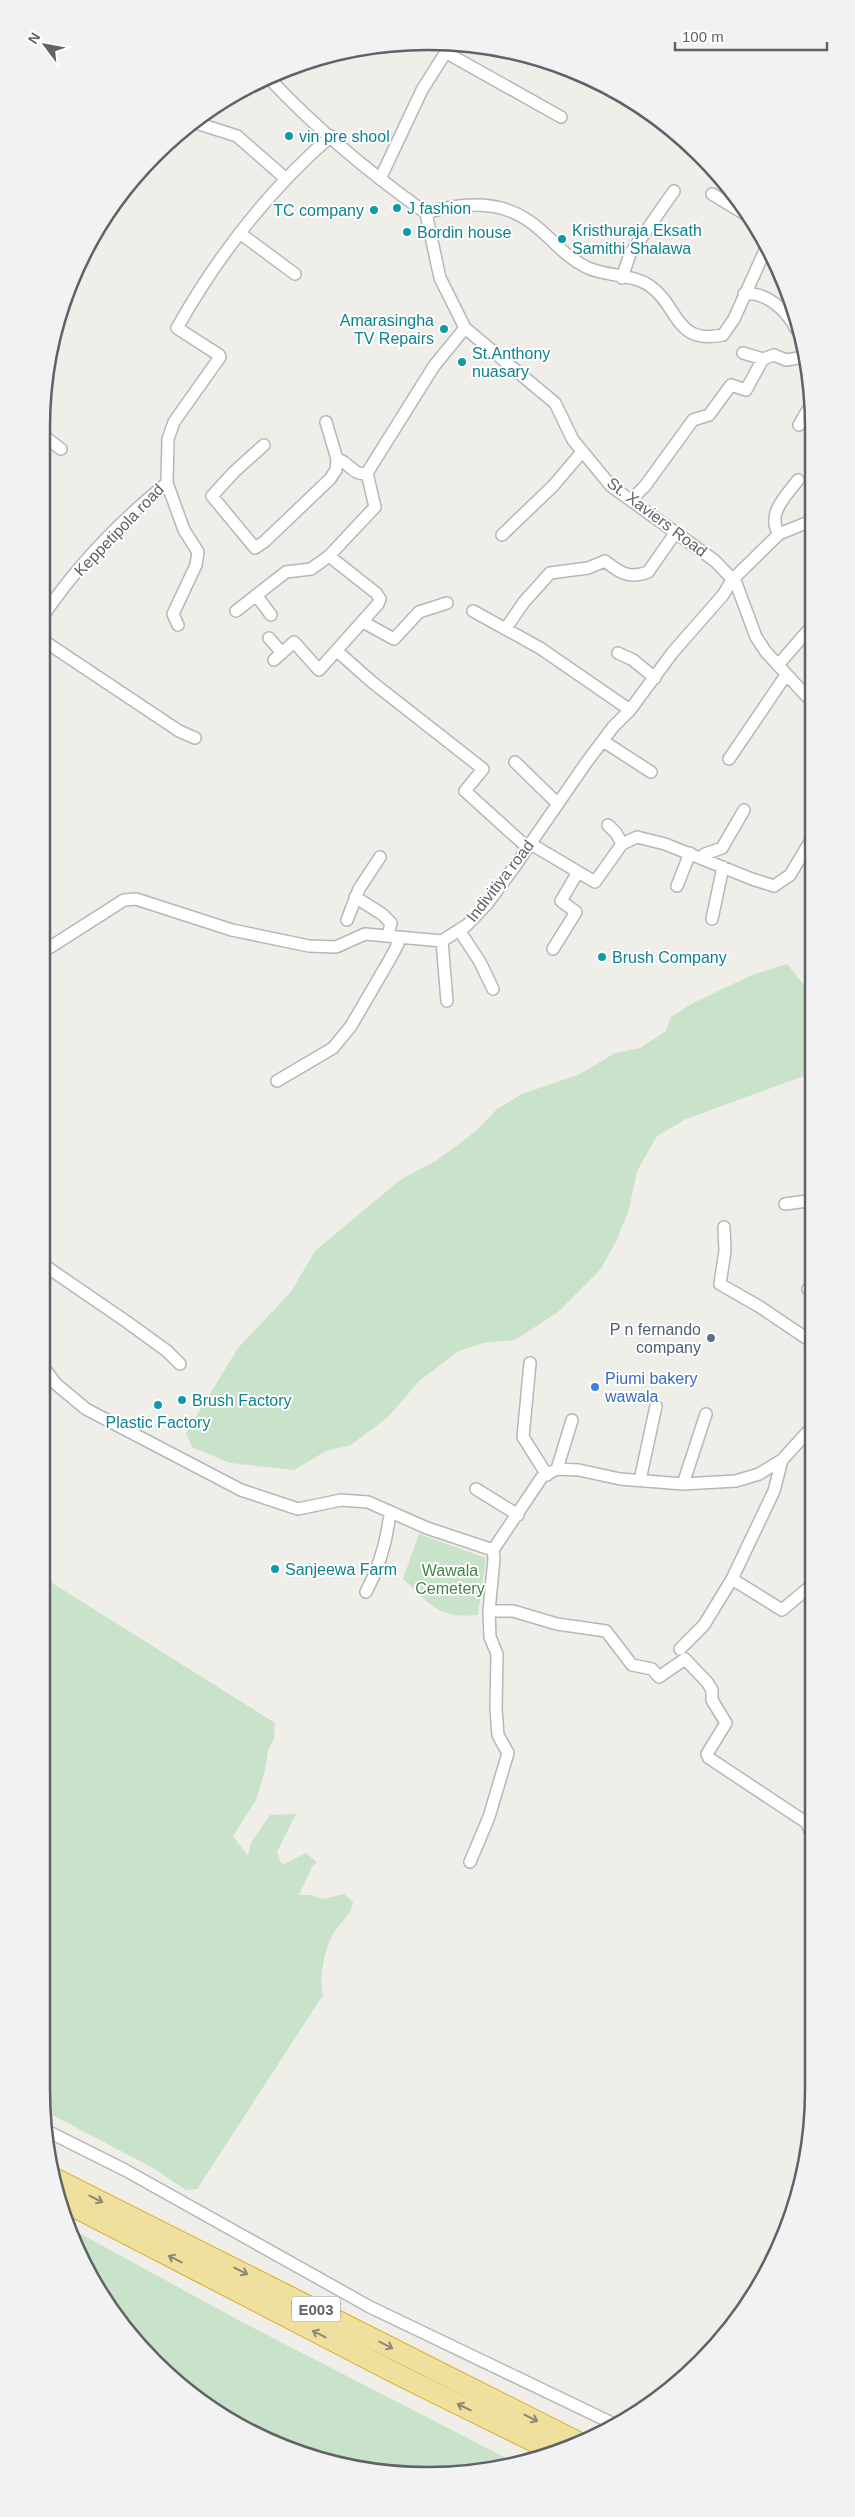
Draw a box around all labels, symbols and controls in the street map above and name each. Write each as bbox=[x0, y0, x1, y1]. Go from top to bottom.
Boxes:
north arrow bbox=[20, 20, 70, 70]
scale bar bbox=[675, 20, 828, 52]
text: 100 m bbox=[682, 28, 724, 45]
text: N bbox=[25, 30, 43, 47]
place label: vin pre shool bbox=[299, 128, 390, 145]
marker: vin pre shool bbox=[283, 130, 295, 142]
place label: J fashion bbox=[407, 200, 471, 217]
place label: TC company bbox=[273, 202, 364, 219]
marker: J fashion bbox=[391, 202, 403, 214]
marker: TC company bbox=[368, 204, 380, 216]
place label: Kristhuraja Eksath Samithi Shalawa bbox=[572, 222, 702, 257]
place label: Bordin house bbox=[417, 224, 511, 241]
marker: Bordin house bbox=[401, 226, 413, 238]
marker: Kristhuraja Eksath Samithi Shalawa bbox=[556, 233, 568, 245]
place label: Amarasingha TV Repairs bbox=[340, 312, 434, 347]
marker: Amarasingha TV Repairs bbox=[438, 323, 450, 335]
place label: St.Anthony nuasary bbox=[472, 345, 550, 380]
marker: St.Anthony nuasary bbox=[456, 356, 468, 368]
street label: St. Xaviers Road bbox=[604, 474, 710, 560]
street label: Keppetipola road bbox=[71, 481, 167, 579]
street label: Indivitiya road bbox=[463, 837, 537, 925]
place label: Brush Company bbox=[612, 949, 727, 966]
marker: Brush Company bbox=[596, 951, 608, 963]
place label: P n fernando company bbox=[610, 1321, 701, 1356]
marker: P n fernando company bbox=[705, 1332, 717, 1344]
place label: Piumi bakery wawala bbox=[604, 1370, 697, 1405]
marker: Piumi bakery wawala bbox=[589, 1381, 601, 1393]
place label: Brush Factory bbox=[192, 1392, 292, 1409]
marker: Brush Factory bbox=[176, 1394, 188, 1406]
marker: Plastic Factory bbox=[152, 1399, 164, 1411]
place label: Plastic Factory bbox=[106, 1414, 210, 1431]
place label: Sanjeewa Farm bbox=[285, 1561, 397, 1578]
park label: Wawala Cemetery bbox=[415, 1562, 485, 1597]
marker: Sanjeewa Farm bbox=[269, 1563, 281, 1575]
one-way arrow bbox=[88, 2195, 103, 2204]
one-way arrow bbox=[167, 2254, 182, 2264]
one-way arrow bbox=[233, 2267, 248, 2277]
road number: E003 bbox=[292, 2296, 340, 2322]
one-way arrow bbox=[312, 2329, 327, 2338]
one-way arrow bbox=[378, 2341, 393, 2350]
one-way arrow bbox=[457, 2402, 472, 2411]
one-way arrow bbox=[523, 2414, 538, 2423]

